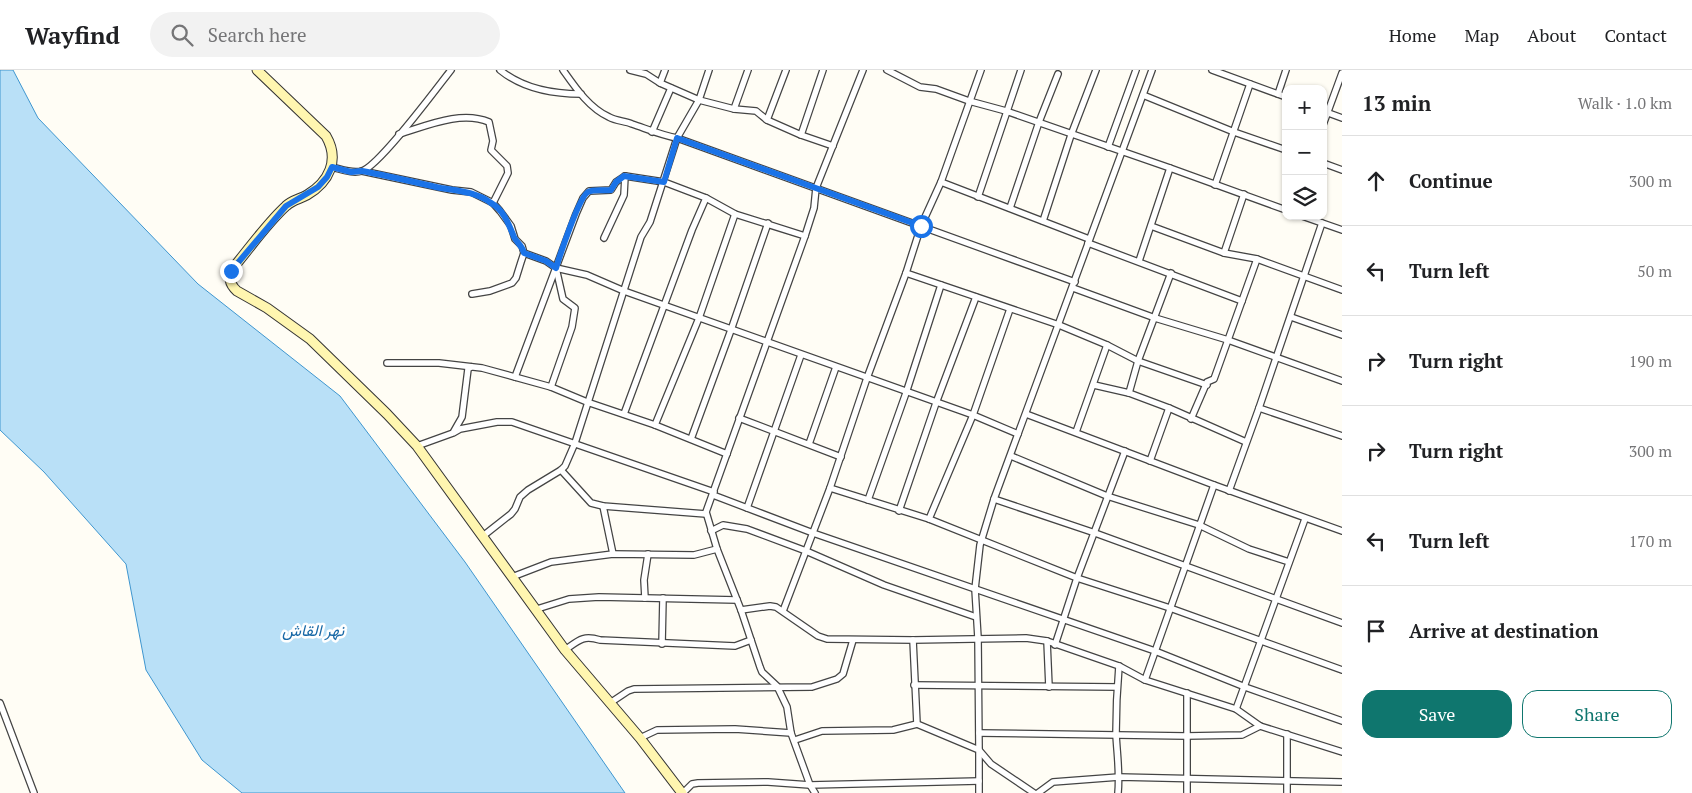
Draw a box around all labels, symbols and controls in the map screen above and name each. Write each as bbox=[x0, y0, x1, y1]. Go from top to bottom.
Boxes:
search box bbox=[150, 12, 500, 57]
text: Wayfind bbox=[25, 19, 120, 51]
icon: search bbox=[168, 21, 196, 49]
text: Search here bbox=[208, 22, 307, 47]
text: Home bbox=[1389, 23, 1436, 47]
text: Map bbox=[1464, 23, 1499, 47]
text: About bbox=[1527, 23, 1576, 47]
text: Contact bbox=[1604, 23, 1667, 47]
map controls bbox=[1282, 85, 1327, 220]
button: + bbox=[1282, 85, 1327, 130]
text: 13 min bbox=[1362, 89, 1431, 117]
text: Walk · 1.0 km bbox=[1578, 92, 1672, 114]
button: − bbox=[1282, 130, 1327, 175]
icon: ahead bbox=[1362, 167, 1390, 195]
text: Continue bbox=[1409, 168, 1493, 193]
text: 300 m bbox=[1629, 170, 1672, 192]
button: layers bbox=[1282, 175, 1327, 220]
route start bbox=[910, 215, 933, 238]
icon: left bbox=[1362, 257, 1390, 285]
text: Turn left bbox=[1409, 258, 1490, 283]
route end bbox=[220, 260, 243, 283]
text: 50 m bbox=[1637, 260, 1672, 282]
icon: right bbox=[1362, 347, 1390, 375]
text: Turn right bbox=[1409, 348, 1503, 373]
text: 190 m bbox=[1629, 350, 1672, 372]
icon: right bbox=[1362, 437, 1390, 465]
text: Turn right bbox=[1409, 438, 1503, 463]
text: 300 m bbox=[1629, 440, 1672, 462]
icon: left bbox=[1362, 527, 1390, 555]
text: Turn left bbox=[1409, 528, 1490, 553]
text: 170 m bbox=[1629, 530, 1672, 552]
icon: arrive bbox=[1362, 617, 1390, 645]
text: Arrive at destination bbox=[1409, 618, 1598, 643]
water label: نهر القاش bbox=[282, 619, 345, 641]
button: Save bbox=[1362, 690, 1512, 738]
button: Share bbox=[1522, 690, 1672, 738]

